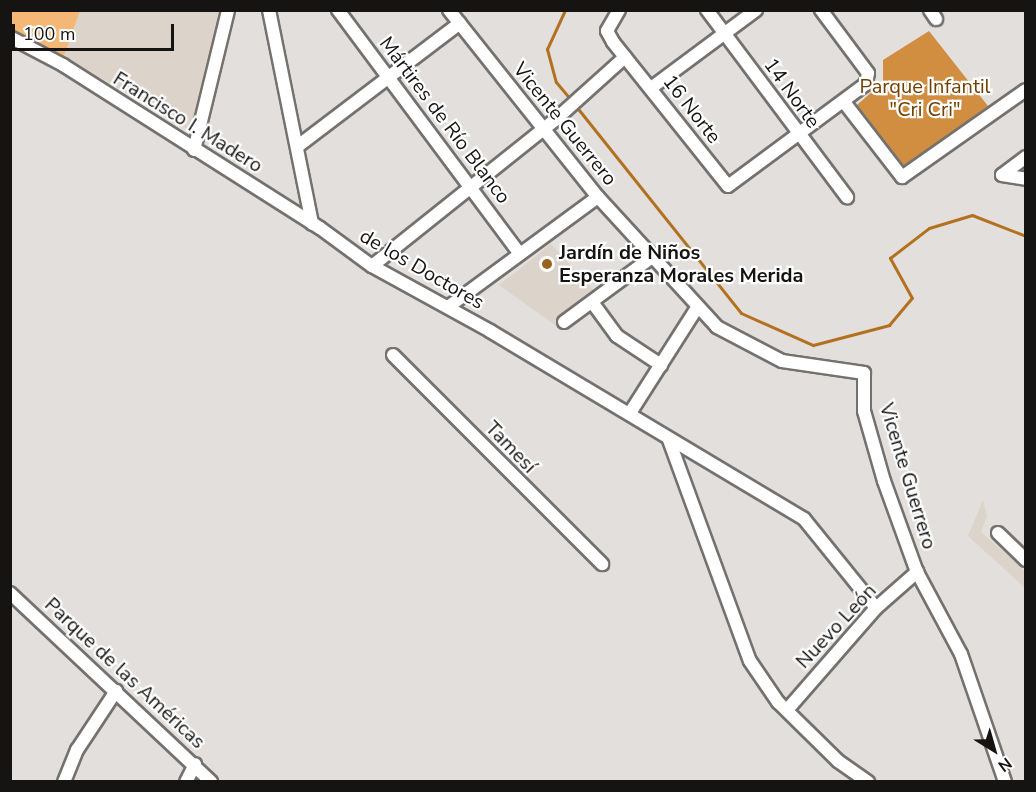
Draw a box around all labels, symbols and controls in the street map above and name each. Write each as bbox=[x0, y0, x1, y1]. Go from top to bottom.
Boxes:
scale bar bbox=[15, 12, 177, 50]
text: 100 m bbox=[23, 22, 75, 46]
street label: Mártires de Río Blanco bbox=[374, 32, 516, 208]
street label: 14 Norte bbox=[759, 53, 825, 133]
street label: Vicente Guerrero bbox=[508, 58, 622, 190]
street label: Francisco I. Madero bbox=[109, 66, 267, 178]
street label: 16 Norte bbox=[658, 70, 726, 148]
park label: Parque Infantil "Cri Cri" bbox=[859, 74, 991, 121]
street label: de los Doctores bbox=[356, 224, 488, 314]
place label: Jardín de Niños Esperanza Morales Merida bbox=[559, 240, 803, 287]
marker: Jardín de Niños Esperanza Morales Merida bbox=[540, 257, 554, 271]
street label: Vicente Guerrero bbox=[874, 400, 942, 552]
street label: Tamesí bbox=[480, 416, 542, 478]
street label: Nuevo León bbox=[791, 579, 881, 673]
street label: Parque de las Américas bbox=[40, 592, 210, 754]
north arrow bbox=[964, 720, 1024, 780]
text: N bbox=[993, 752, 1016, 777]

